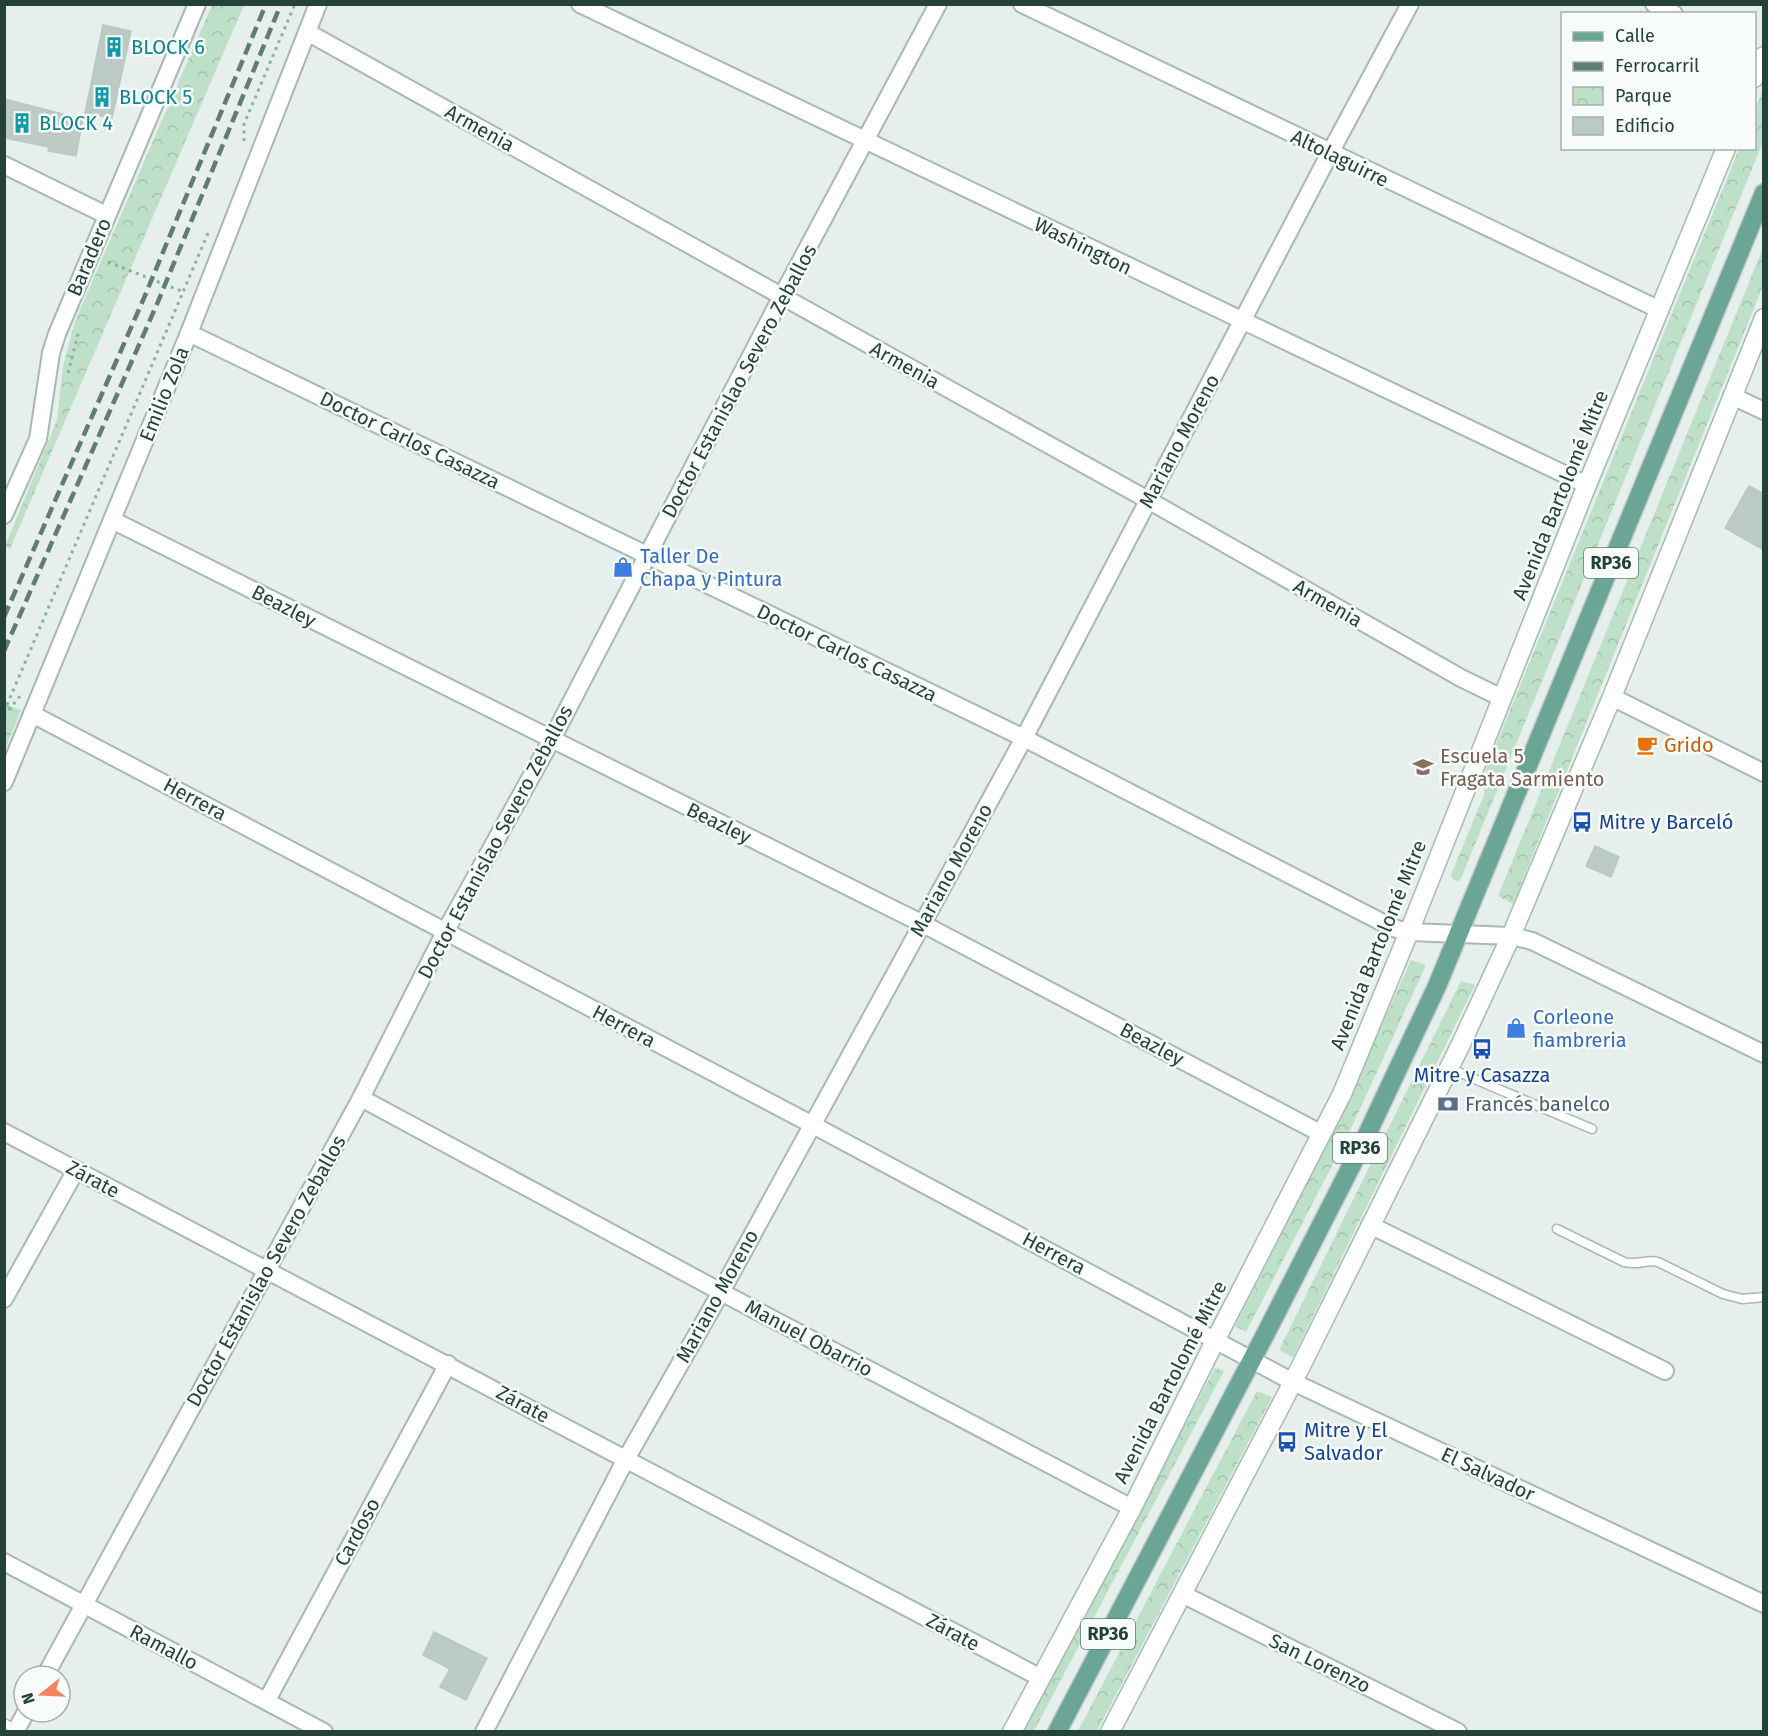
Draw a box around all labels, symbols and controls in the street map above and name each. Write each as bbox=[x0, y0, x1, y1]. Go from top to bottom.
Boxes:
legend bbox=[1561, 12, 1756, 150]
text: Calle bbox=[1615, 25, 1655, 47]
building icon: BLOCK 6 bbox=[102, 35, 126, 59]
place label: BLOCK 6 bbox=[131, 35, 205, 59]
text: Ferrocarril bbox=[1615, 55, 1699, 77]
building icon: BLOCK 5 bbox=[90, 85, 114, 109]
place label: BLOCK 5 bbox=[119, 85, 192, 109]
text: Parque bbox=[1615, 85, 1672, 107]
street label: Armenia bbox=[441, 99, 519, 157]
building icon: BLOCK 4 bbox=[10, 111, 34, 135]
place label: BLOCK 4 bbox=[39, 111, 113, 135]
text: Edificio bbox=[1615, 115, 1675, 137]
street label: Altolaguirre bbox=[1287, 124, 1393, 192]
street label: Washington bbox=[1030, 212, 1136, 280]
street label: Baradero bbox=[62, 214, 116, 300]
street label: Doctor Estanislao Severo Zeballos bbox=[656, 240, 822, 522]
street label: Armenia bbox=[866, 336, 944, 394]
street label: Emilio Zola bbox=[134, 343, 194, 445]
street label: Mariano Moreno bbox=[1134, 370, 1224, 512]
street label: Doctor Carlos Casazza bbox=[316, 386, 504, 494]
street label: Avenida Bartolomé Mitre bbox=[1507, 387, 1613, 603]
place label: Taller De Chapa y Pintura bbox=[640, 544, 782, 591]
road number: RP36 bbox=[1584, 548, 1638, 578]
shop icon: Taller De Chapa y Pintura bbox=[611, 555, 635, 579]
street label: Armenia bbox=[1289, 574, 1367, 632]
street label: Beazley bbox=[248, 580, 320, 632]
street label: Doctor Carlos Casazza bbox=[753, 599, 941, 707]
street label: Doctor Estanislao Severo Zeballos bbox=[412, 701, 578, 983]
cafe icon: Grido bbox=[1635, 733, 1659, 757]
place label: Grido bbox=[1664, 733, 1714, 757]
place label: Escuela 5 Fragata Sarmiento bbox=[1440, 744, 1604, 791]
school or university icon: Escuela 5 Fragata Sarmiento bbox=[1411, 755, 1435, 779]
street label: Herrera bbox=[159, 772, 231, 826]
street label: Beazley bbox=[683, 797, 755, 849]
street label: Mariano Moreno bbox=[905, 799, 997, 941]
bus stop icon: Mitre y Barceló bbox=[1570, 810, 1594, 834]
place label: Mitre y Barceló bbox=[1599, 810, 1734, 834]
street label: Avenida Bartolomé Mitre bbox=[1325, 837, 1431, 1053]
street label: Herrera bbox=[588, 999, 660, 1053]
place label: Corleone fiambreria bbox=[1533, 1005, 1627, 1052]
shop icon: Corleone fiambreria bbox=[1504, 1016, 1528, 1040]
street label: Beazley bbox=[1116, 1017, 1188, 1071]
bus stop icon: Mitre y Casazza bbox=[1470, 1037, 1494, 1061]
place label: Mitre y Casazza bbox=[1414, 1063, 1550, 1087]
bank icon: Francés banelco bbox=[1436, 1092, 1460, 1116]
place label: Francés banelco bbox=[1465, 1092, 1610, 1116]
street label: Doctor Estanislao Severo Zeballos bbox=[181, 1131, 351, 1411]
road number: RP36 bbox=[1333, 1133, 1387, 1163]
street label: Zárate bbox=[62, 1155, 124, 1203]
street label: Mariano Moreno bbox=[671, 1225, 763, 1367]
street label: Herrera bbox=[1018, 1226, 1090, 1280]
street label: Avenida Bartolomé Mitre bbox=[1108, 1277, 1232, 1487]
street label: Manuel Obarrio bbox=[741, 1294, 877, 1382]
street label: Zárate bbox=[492, 1380, 554, 1428]
place label: Mitre y El Salvador bbox=[1304, 1418, 1387, 1465]
bus stop icon: Mitre y El Salvador bbox=[1275, 1430, 1299, 1454]
street label: El Salvador bbox=[1437, 1442, 1539, 1506]
street label: Cardoso bbox=[329, 1494, 385, 1570]
street label: Zárate bbox=[922, 1608, 984, 1656]
street label: Ramallo bbox=[126, 1619, 202, 1675]
road number: RP36 bbox=[1081, 1619, 1135, 1649]
street label: San Lorenzo bbox=[1265, 1628, 1375, 1698]
north arrow bbox=[12, 1664, 72, 1724]
text: N bbox=[18, 1691, 39, 1706]

